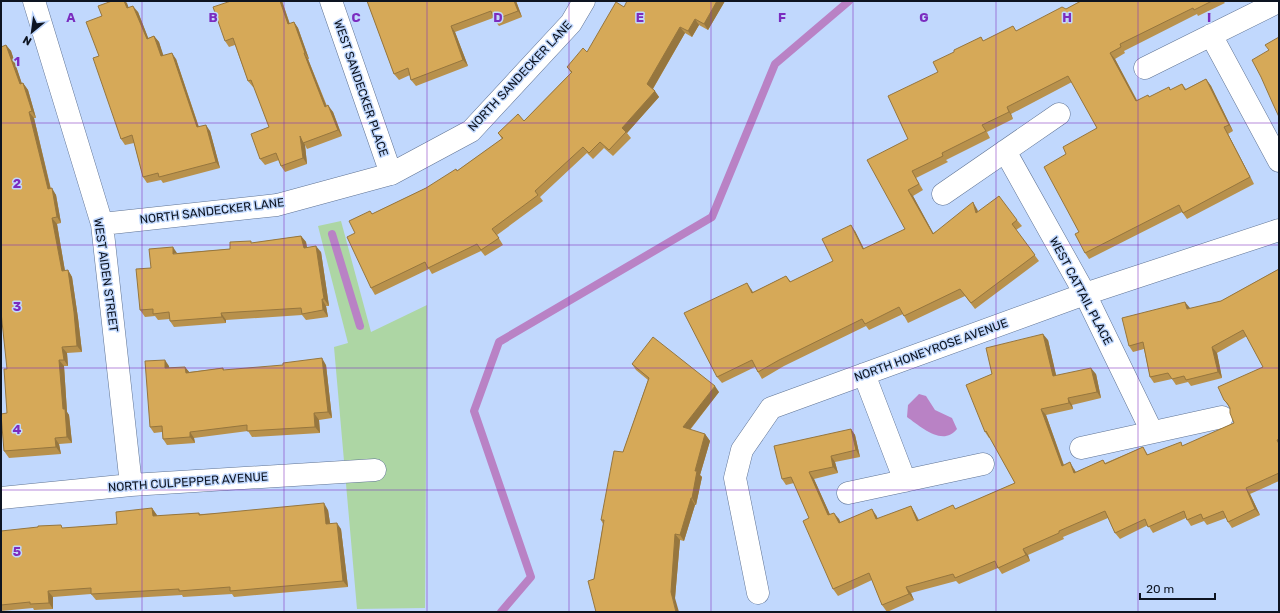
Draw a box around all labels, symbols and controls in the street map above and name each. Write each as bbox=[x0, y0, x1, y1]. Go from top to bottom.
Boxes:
text: A bbox=[66, 10, 76, 25]
text: B bbox=[208, 10, 218, 25]
text: E bbox=[636, 10, 644, 25]
text: F bbox=[778, 10, 786, 25]
text: G bbox=[919, 10, 929, 25]
text: H bbox=[1062, 10, 1072, 25]
text: I bbox=[1207, 10, 1211, 25]
north arrow bbox=[12, 12, 52, 52]
street label: WEST SANDECKER PLACE bbox=[331, 17, 391, 159]
street label: NORTH SANDECKER LANE bbox=[465, 18, 575, 134]
text: N bbox=[21, 33, 34, 48]
text: 1 bbox=[14, 54, 20, 69]
text: 2 bbox=[13, 176, 21, 191]
street label: NORTH SANDECKER LANE bbox=[139, 195, 285, 227]
street label: WEST AIDEN STREET bbox=[91, 217, 121, 333]
street label: WEST CATTAIL PLACE bbox=[1047, 235, 1115, 347]
text: 3 bbox=[13, 299, 22, 314]
street label: NORTH HONEYROSE AVENUE bbox=[852, 316, 1010, 384]
text: 4 bbox=[13, 422, 22, 437]
street label: NORTH CULPEPPER AVENUE bbox=[107, 469, 269, 495]
text: 5 bbox=[13, 544, 21, 559]
scale bar bbox=[1140, 575, 1215, 601]
text: 20 m bbox=[1146, 582, 1174, 596]

